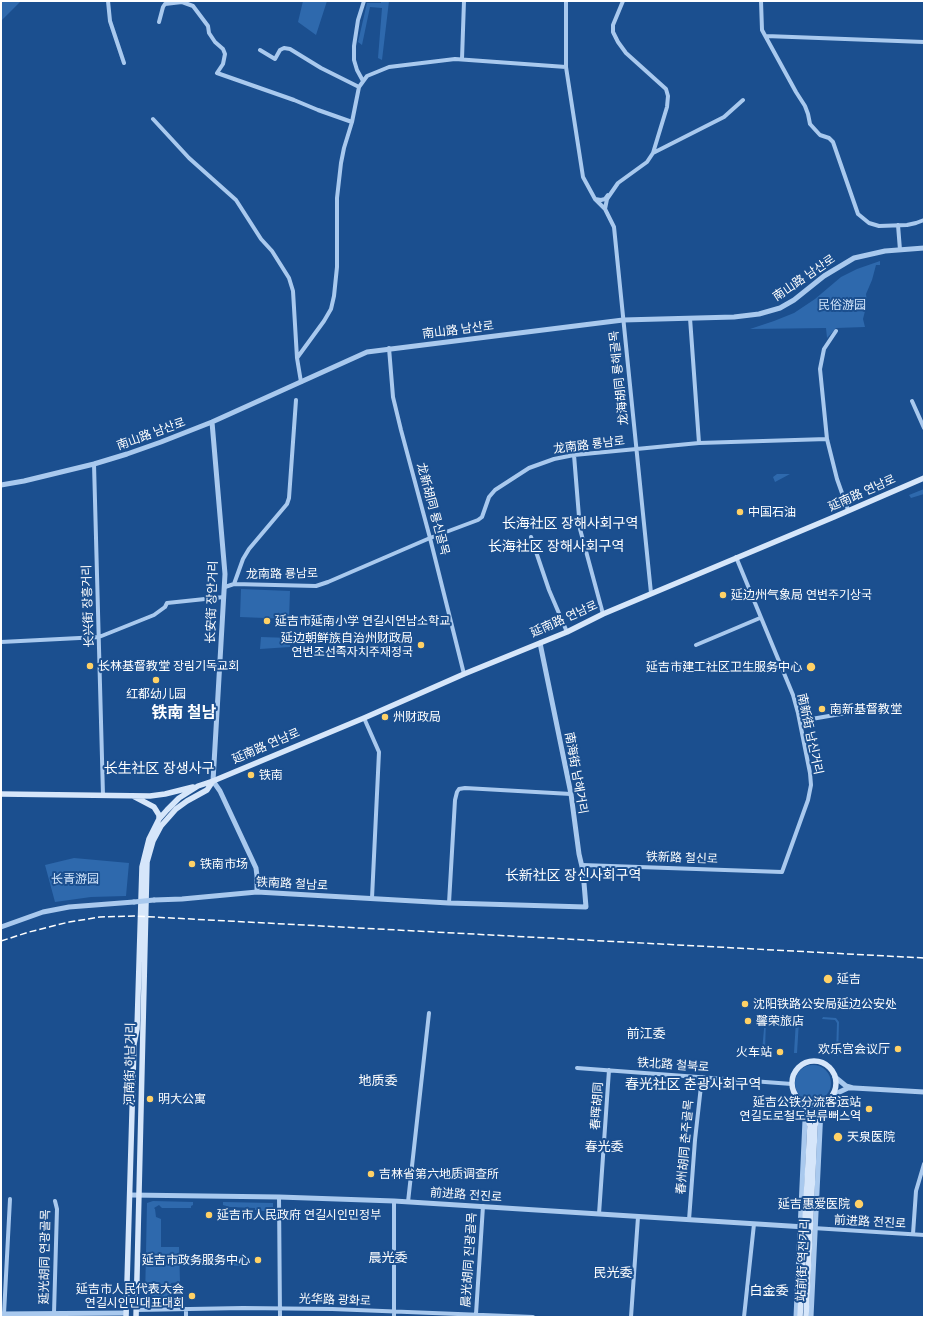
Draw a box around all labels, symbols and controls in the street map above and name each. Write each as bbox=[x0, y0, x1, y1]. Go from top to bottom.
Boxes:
street label: 南山路 남산로 bbox=[770, 252, 838, 304]
park label: 民俗游园 bbox=[818, 298, 866, 312]
street label: 南山路 남산로 bbox=[421, 318, 495, 342]
street label: 龙海胡同 룡해골목 bbox=[607, 330, 631, 426]
street label: 南山路 남산로 bbox=[115, 415, 187, 453]
street label: 龙南路 룡남로 bbox=[552, 433, 626, 457]
street label: 龙新胡同 룡신골목 bbox=[414, 461, 452, 557]
street label: 延南路 연남로 bbox=[826, 472, 898, 514]
place label: 中国石油 bbox=[748, 505, 796, 519]
marker: 中国石油 bbox=[735, 507, 745, 517]
district label: 长海社区 장해사회구역 bbox=[502, 516, 638, 532]
district label: 长海社区 장해사회구역 bbox=[488, 539, 624, 555]
street label: 长安街 장안거리 bbox=[203, 560, 221, 644]
street label: 长兴街 장흥거리 bbox=[79, 564, 97, 648]
street label: 龙南路 룡남로 bbox=[246, 566, 318, 582]
place label: 延边州气象局 연변주기상국 bbox=[731, 588, 872, 602]
marker: 延边州气象局 연변주기상국 bbox=[718, 590, 728, 600]
street label: 延南路 연남로 bbox=[528, 598, 600, 640]
place label: 延吉市延南小学 연길시연남소학교 bbox=[275, 614, 450, 628]
marker: 延吉市延南小学 연길시연남소학교 bbox=[262, 616, 272, 626]
place label: 延边朝鲜族自治州财政局 연변조선족자치주재정국 bbox=[281, 631, 413, 659]
marker: 延边朝鲜族自治州财政局 연변조선족자치주재정국 bbox=[416, 640, 426, 650]
place label: 长林基督教堂 장림기독교회 bbox=[98, 659, 239, 673]
place label: 延吉市建工社区卫生服务中心 bbox=[646, 660, 802, 674]
marker: 长林基督教堂 장림기독교회 bbox=[85, 661, 95, 671]
marker: 延吉市建工社区卫生服务中心 bbox=[805, 661, 817, 673]
marker: 红都幼儿园 bbox=[151, 675, 161, 685]
place label: 红都幼儿园 bbox=[126, 687, 186, 701]
street label: 南新街 남신거리 bbox=[794, 692, 826, 776]
place label: 南新基督教堂 bbox=[830, 702, 902, 716]
district label: 铁南 철남 bbox=[151, 703, 217, 723]
marker: 南新基督教堂 bbox=[817, 704, 827, 714]
place label: 州财政局 bbox=[393, 710, 441, 724]
marker: 州财政局 bbox=[380, 712, 390, 722]
street label: 延南路 연남로 bbox=[230, 725, 302, 767]
street label: 南海街 남해거리 bbox=[562, 731, 590, 815]
district label: 长生社区 장생사구 bbox=[104, 761, 214, 777]
place label: 铁南 bbox=[259, 768, 283, 782]
marker: 铁南 bbox=[246, 770, 256, 780]
street label: 铁新路 철신로 bbox=[646, 850, 718, 866]
place label: 铁南市场 bbox=[200, 857, 248, 871]
marker: 铁南市场 bbox=[187, 859, 197, 869]
district label: 长新社区 장신사회구역 bbox=[505, 868, 641, 884]
park label: 长青游园 bbox=[51, 872, 99, 886]
street label: 铁南路 철남로 bbox=[256, 875, 328, 893]
place label: 延吉 bbox=[837, 972, 861, 986]
marker: 延吉 bbox=[822, 973, 834, 985]
place label: 沈阳铁路公安局延边公安处 bbox=[753, 997, 897, 1011]
marker: 沈阳铁路公安局延边公安处 bbox=[740, 999, 750, 1009]
place label: 馨荣旅店 bbox=[756, 1014, 804, 1028]
marker: 馨荣旅店 bbox=[743, 1016, 753, 1026]
street label: 河南街 하남거리 bbox=[122, 1022, 138, 1106]
district label: 前江委 bbox=[627, 1026, 665, 1042]
place label: 欢乐宫会议厅 bbox=[818, 1042, 890, 1056]
marker: 欢乐宫会议厅 bbox=[893, 1044, 903, 1054]
place label: 火车站 bbox=[736, 1045, 772, 1059]
marker: 火车站 bbox=[775, 1047, 785, 1057]
street label: 铁北路 철북로 bbox=[637, 1055, 709, 1075]
district label: 地质委 bbox=[359, 1073, 397, 1089]
district label: 春光社区 춘광사회구역 bbox=[625, 1077, 761, 1093]
street label: 春晖胡同 bbox=[588, 1082, 606, 1130]
place label: 明大公寓 bbox=[158, 1092, 206, 1106]
marker: 明大公寓 bbox=[145, 1094, 155, 1104]
place label: 延吉公铁分流客运站 연길도로철도분류뻐스역 bbox=[740, 1095, 861, 1123]
street label: 春州胡同 춘주골목 bbox=[674, 1099, 696, 1195]
marker: 延吉公铁分流客运站 연길도로철도분류뻐스역 bbox=[864, 1104, 874, 1114]
place label: 天泉医院 bbox=[847, 1130, 895, 1144]
marker: 天泉医院 bbox=[832, 1131, 844, 1143]
district label: 春光委 bbox=[585, 1139, 623, 1155]
place label: 吉林省第六地质调查所 bbox=[379, 1167, 499, 1181]
marker: 吉林省第六地质调查所 bbox=[366, 1169, 376, 1179]
street label: 前进路 전진로 bbox=[430, 1185, 502, 1205]
place label: 延吉惠爱医院 bbox=[778, 1197, 850, 1211]
marker: 延吉惠爱医院 bbox=[853, 1198, 865, 1210]
place label: 延吉市人民政府 연길시인민정부 bbox=[217, 1208, 381, 1222]
street label: 延光胡同 연광골목 bbox=[37, 1209, 53, 1305]
marker: 延吉市人民政府 연길시인민정부 bbox=[204, 1210, 214, 1220]
street label: 晨光胡同 진광골목 bbox=[459, 1212, 479, 1308]
street label: 前进路 전진로 bbox=[834, 1213, 906, 1231]
street label: 站前街 역전거리 bbox=[794, 1218, 812, 1302]
district label: 晨光委 bbox=[369, 1250, 407, 1266]
place label: 延吉市政务服务中心 bbox=[142, 1253, 250, 1267]
marker: 延吉市政务服务中心 bbox=[253, 1255, 263, 1265]
district label: 民光委 bbox=[594, 1265, 632, 1281]
place label: 延吉市人民代表大会 연길시인민대표대회 bbox=[76, 1282, 184, 1310]
district label: 白金委 bbox=[750, 1283, 788, 1299]
marker: 延吉市人民代表大会 연길시인민대표대회 bbox=[187, 1291, 197, 1301]
street label: 光华路 광화로 bbox=[299, 1292, 371, 1308]

